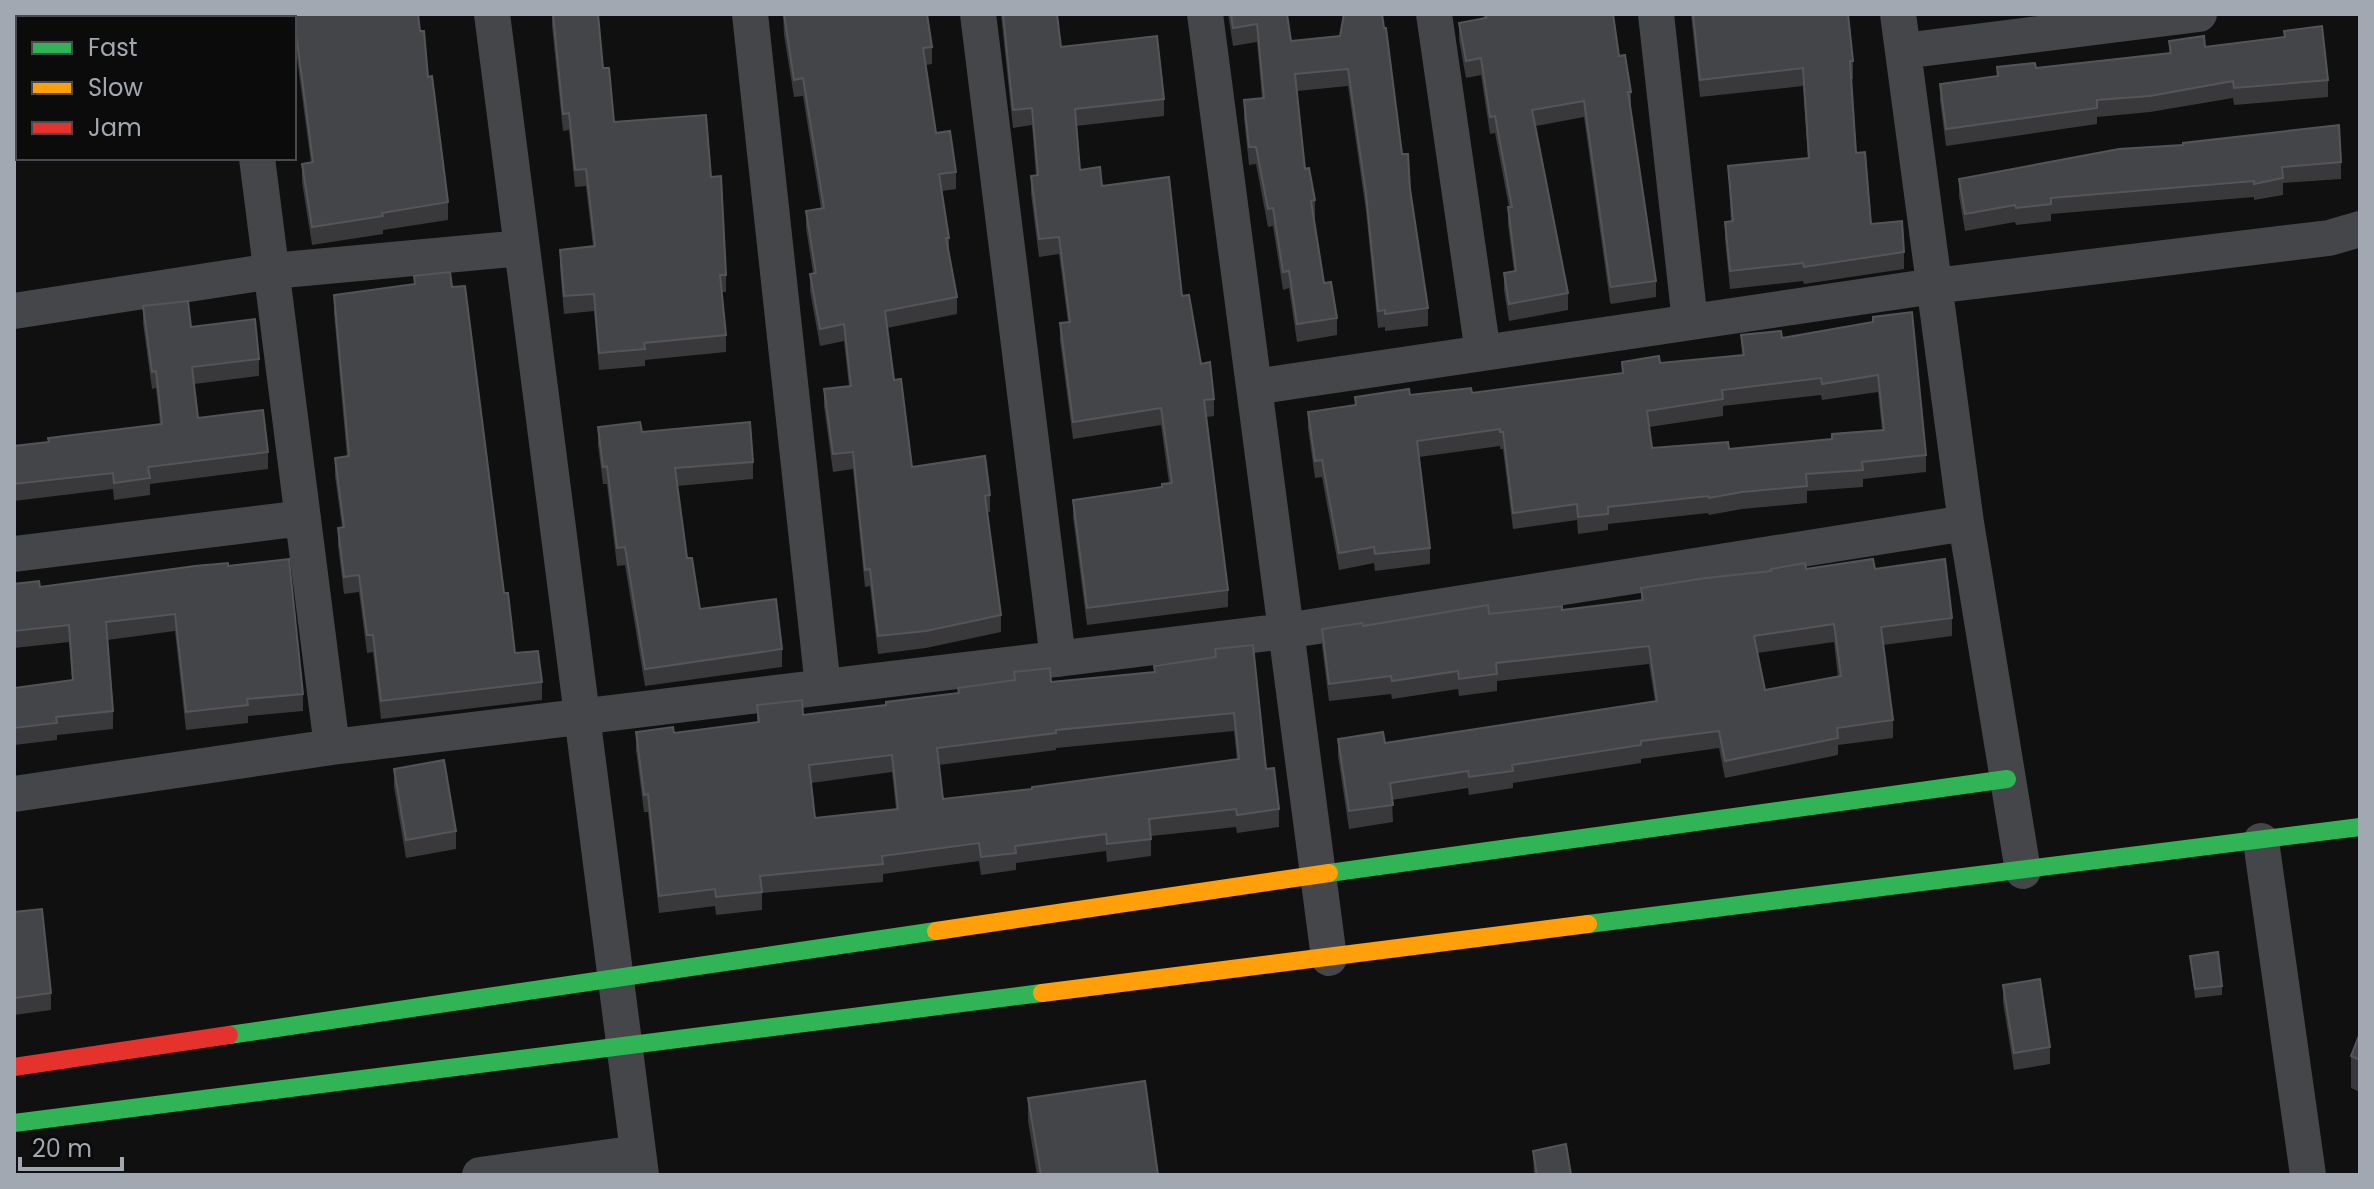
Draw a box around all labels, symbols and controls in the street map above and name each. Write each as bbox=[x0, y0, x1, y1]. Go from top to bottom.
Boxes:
legend bbox=[16, 16, 296, 160]
text: Fast bbox=[88, 31, 138, 64]
text: Slow bbox=[88, 71, 143, 104]
text: Jam bbox=[88, 111, 142, 144]
scale bar bbox=[20, 1121, 122, 1171]
text: 20 m bbox=[32, 1132, 92, 1165]

